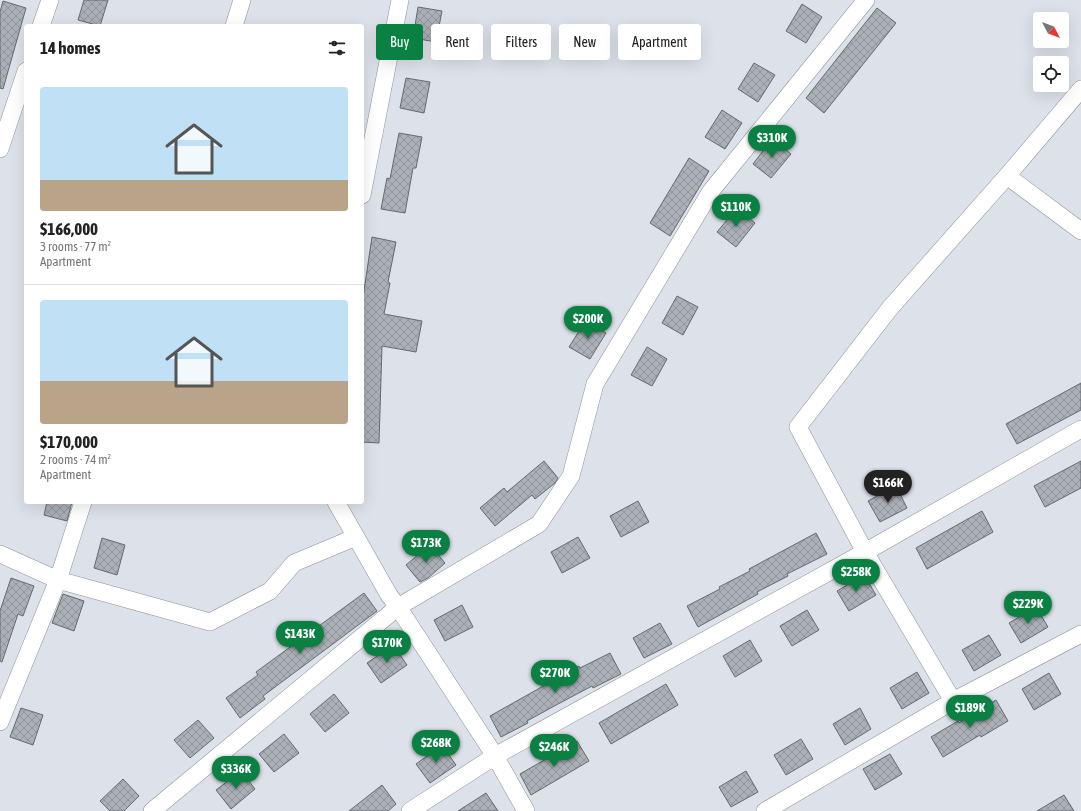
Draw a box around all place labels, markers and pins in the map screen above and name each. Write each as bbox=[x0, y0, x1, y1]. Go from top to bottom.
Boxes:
pin: $310K bbox=[744, 125, 800, 159]
pin: $110K bbox=[708, 194, 764, 228]
pin: $200K bbox=[560, 306, 616, 340]
pin: $166K bbox=[860, 470, 916, 504]
pin: $173K bbox=[398, 530, 454, 564]
pin: $258K bbox=[828, 559, 884, 593]
pin: $229K bbox=[1000, 591, 1056, 625]
pin: $143K bbox=[272, 621, 328, 655]
pin: $170K bbox=[359, 630, 415, 664]
pin: $270K bbox=[527, 660, 583, 694]
pin: $189K bbox=[942, 695, 998, 729]
pin: $268K bbox=[408, 730, 464, 764]
pin: $246K bbox=[526, 734, 582, 768]
pin: $336K bbox=[208, 756, 264, 790]

